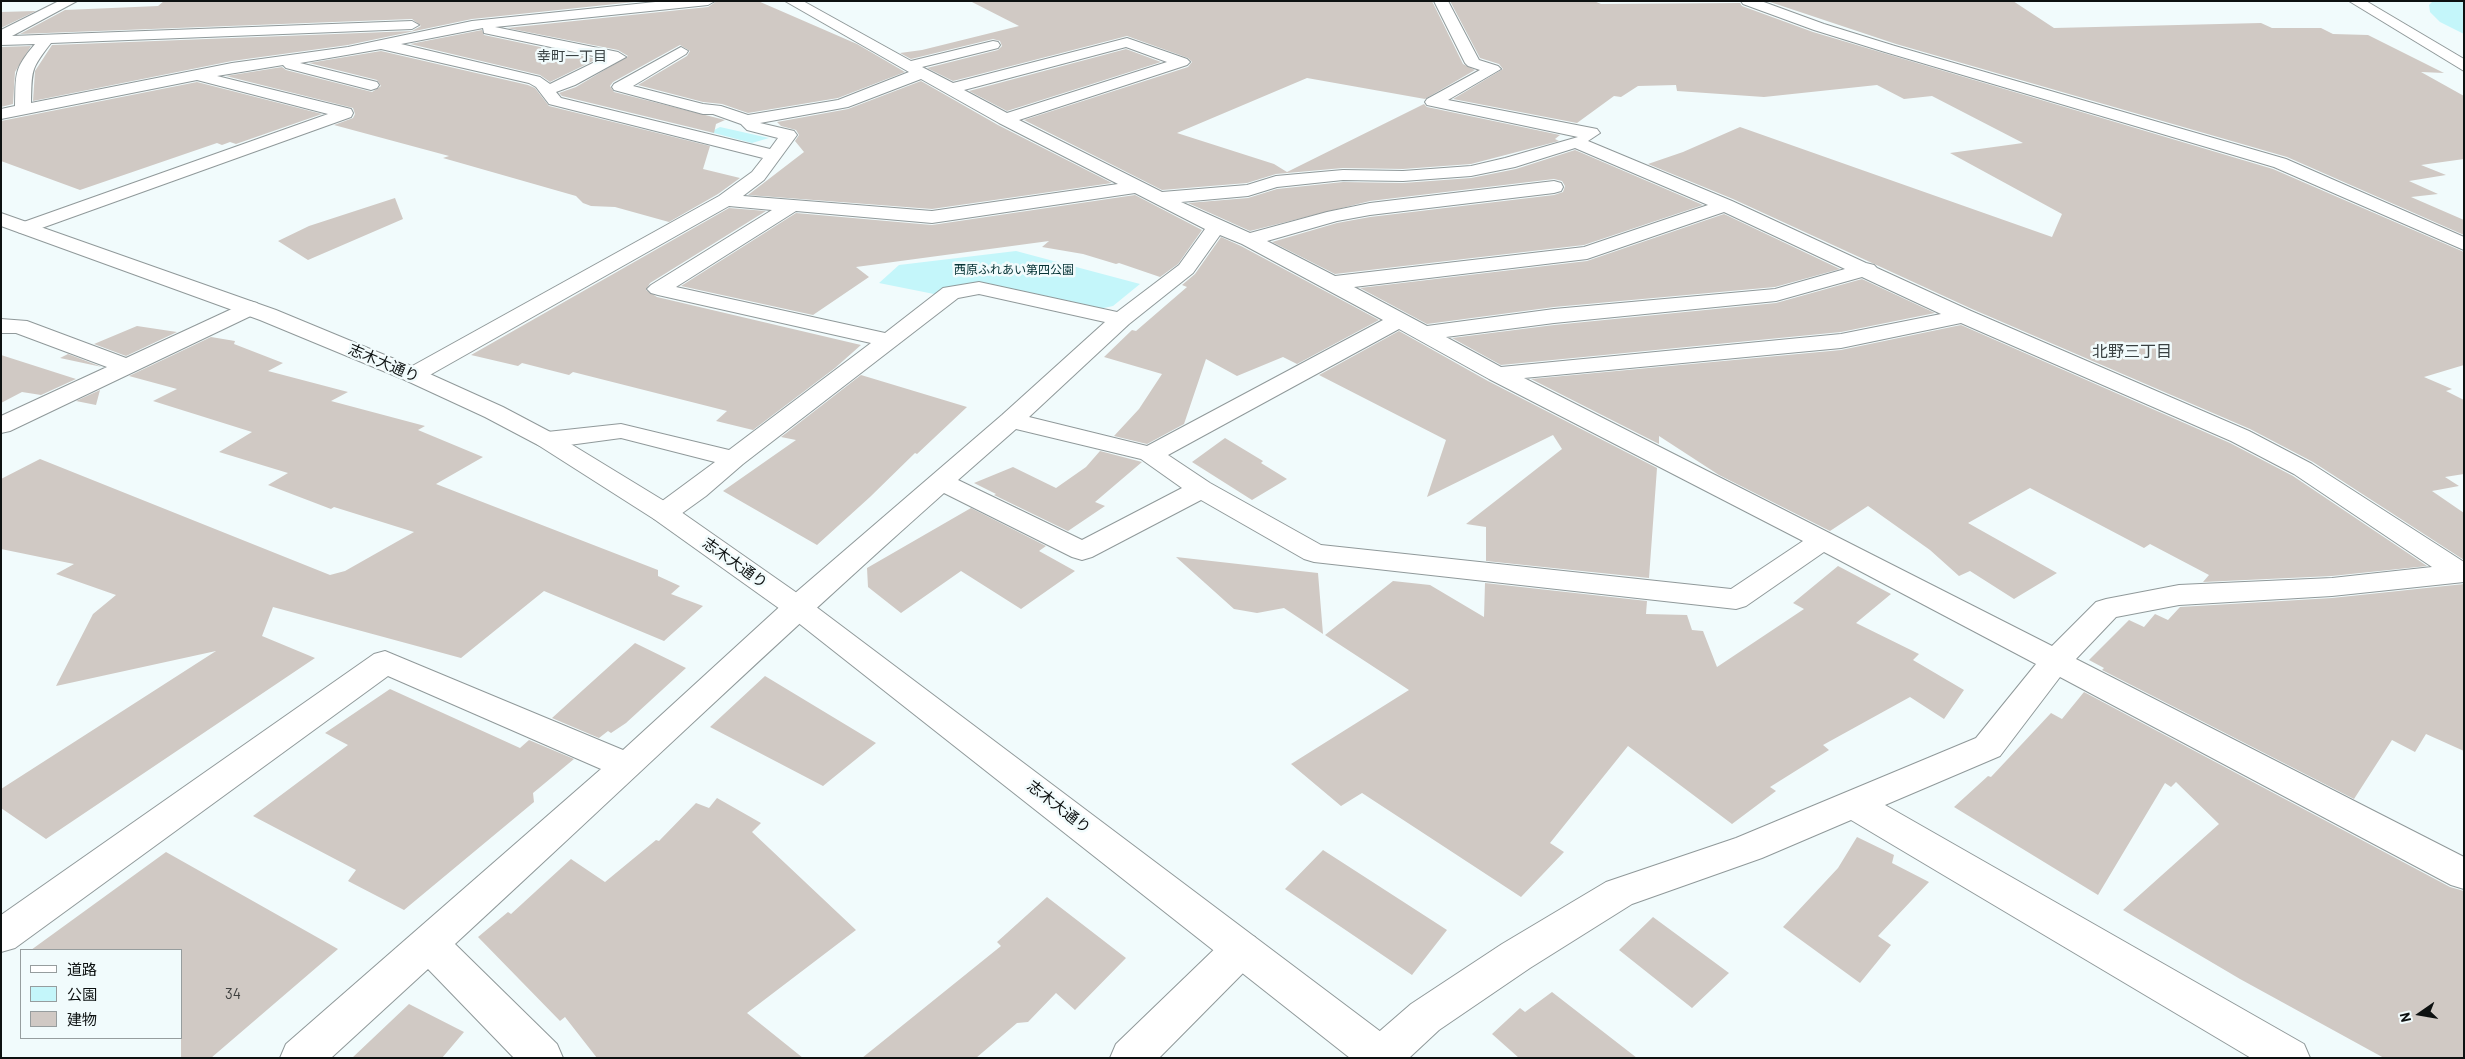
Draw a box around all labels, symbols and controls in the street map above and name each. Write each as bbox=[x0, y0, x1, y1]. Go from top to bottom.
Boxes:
district label: 幸町一丁目 bbox=[537, 48, 607, 64]
park label: 西原ふれあい第四公園 bbox=[954, 263, 1074, 277]
street label: 志木大通り bbox=[346, 340, 422, 386]
district label: 北野三丁目 bbox=[2092, 342, 2172, 362]
street label: 志木大通り bbox=[699, 534, 771, 592]
street label: 志木大通り bbox=[1024, 777, 1094, 837]
legend bbox=[20, 949, 182, 1039]
text: 道路 bbox=[67, 960, 97, 978]
text: 公園 bbox=[67, 985, 97, 1003]
house number: 34 bbox=[225, 985, 241, 1003]
north arrow bbox=[2395, 989, 2445, 1039]
text: 建物 bbox=[67, 1010, 97, 1028]
text: N bbox=[2396, 1011, 2414, 1024]

